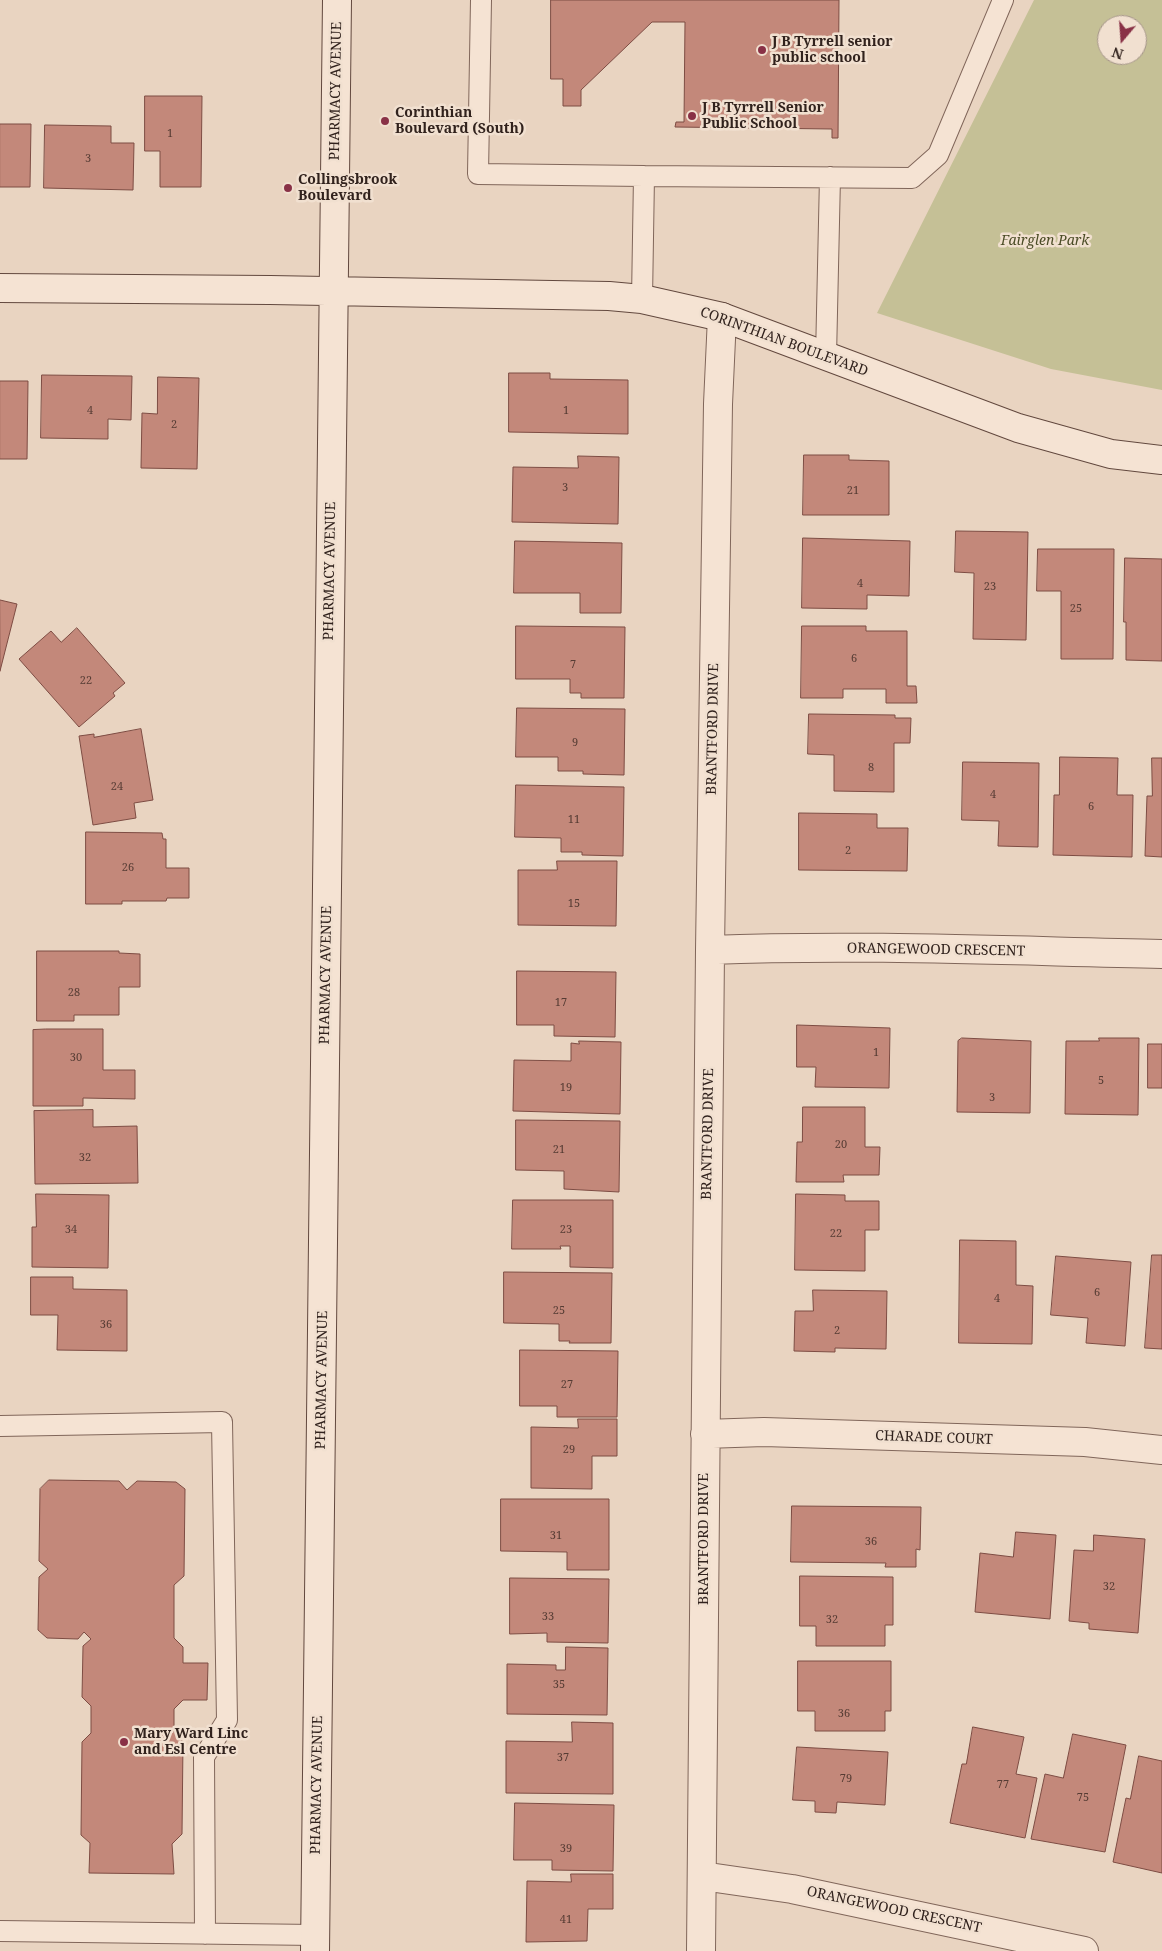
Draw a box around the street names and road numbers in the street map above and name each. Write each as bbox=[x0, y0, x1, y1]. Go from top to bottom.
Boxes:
street label: PHARMACY AVENUE bbox=[326, 22, 346, 160]
street label: CORINTHIAN BOULEVARD bbox=[698, 304, 870, 380]
street label: PHARMACY AVENUE bbox=[320, 502, 340, 640]
street label: BRANTFORD DRIVE bbox=[703, 663, 723, 795]
street label: PHARMACY AVENUE bbox=[316, 906, 336, 1044]
street label: ORANGEWOOD CRESCENT bbox=[847, 940, 1025, 960]
street label: BRANTFORD DRIVE bbox=[698, 1068, 718, 1200]
street label: PHARMACY AVENUE bbox=[312, 1311, 332, 1449]
street label: CHARADE COURT bbox=[875, 1428, 993, 1448]
street label: BRANTFORD DRIVE bbox=[696, 1473, 712, 1605]
street label: PHARMACY AVENUE bbox=[307, 1716, 327, 1854]
street label: ORANGEWOOD CRESCENT bbox=[805, 1883, 983, 1937]

